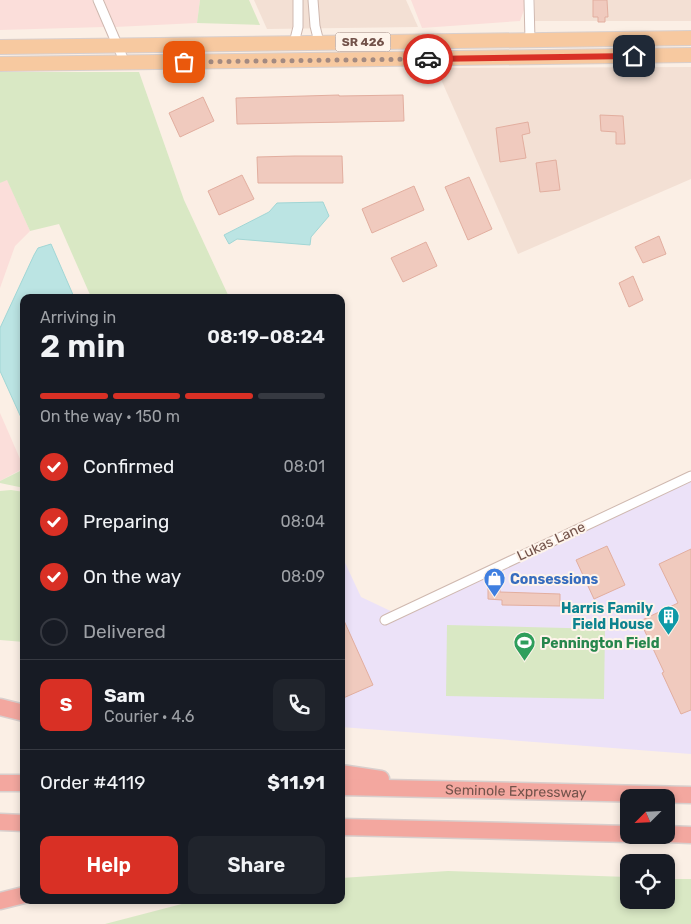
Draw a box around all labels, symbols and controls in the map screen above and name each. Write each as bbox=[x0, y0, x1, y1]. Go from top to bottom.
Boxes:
road number: SR 426 bbox=[336, 32, 390, 52]
courier bbox=[403, 34, 453, 84]
pin bbox=[613, 35, 655, 77]
pin bbox=[163, 41, 205, 83]
icon: home bbox=[620, 42, 648, 70]
icon: car bbox=[414, 45, 442, 73]
icon: bag bbox=[170, 48, 198, 76]
text: Arriving in bbox=[40, 308, 116, 327]
text: 08:19–08:24 bbox=[207, 325, 325, 348]
text: 2 min bbox=[40, 327, 125, 365]
text: On the way · 150 m bbox=[40, 407, 180, 426]
icon: check bbox=[40, 453, 68, 481]
text: Confirmed bbox=[83, 455, 174, 478]
text: 08:01 bbox=[284, 457, 325, 476]
icon: check bbox=[40, 508, 68, 536]
text: Preparing bbox=[83, 510, 169, 533]
text: 08:04 bbox=[280, 512, 325, 531]
street label: Lukas Lane bbox=[514, 518, 588, 565]
icon: check bbox=[40, 563, 68, 591]
text: On the way bbox=[83, 565, 181, 588]
text: 08:09 bbox=[281, 567, 325, 586]
shop icon: Consessions bbox=[482, 567, 506, 598]
place label: Consessions bbox=[510, 571, 598, 588]
place label: Harris Family Field House bbox=[561, 600, 654, 633]
building icon: Harris Family Field House bbox=[657, 604, 681, 635]
text: Delivered bbox=[83, 620, 166, 643]
sports icon: Pennington Field bbox=[513, 631, 537, 662]
place label: Pennington Field bbox=[541, 635, 660, 652]
button: phone bbox=[273, 679, 325, 731]
text: Sam bbox=[104, 684, 145, 707]
text: S bbox=[60, 693, 72, 716]
text: Courier · 4.6 bbox=[104, 707, 194, 726]
text: Order #4119 bbox=[40, 771, 145, 794]
text: $11.91 bbox=[267, 771, 325, 794]
street label: Seminole Expressway bbox=[445, 781, 587, 802]
north arrow bbox=[620, 789, 675, 844]
map controls bbox=[620, 789, 675, 909]
button: Help bbox=[40, 836, 178, 894]
button: Share bbox=[188, 836, 325, 894]
button: locate bbox=[620, 854, 675, 909]

